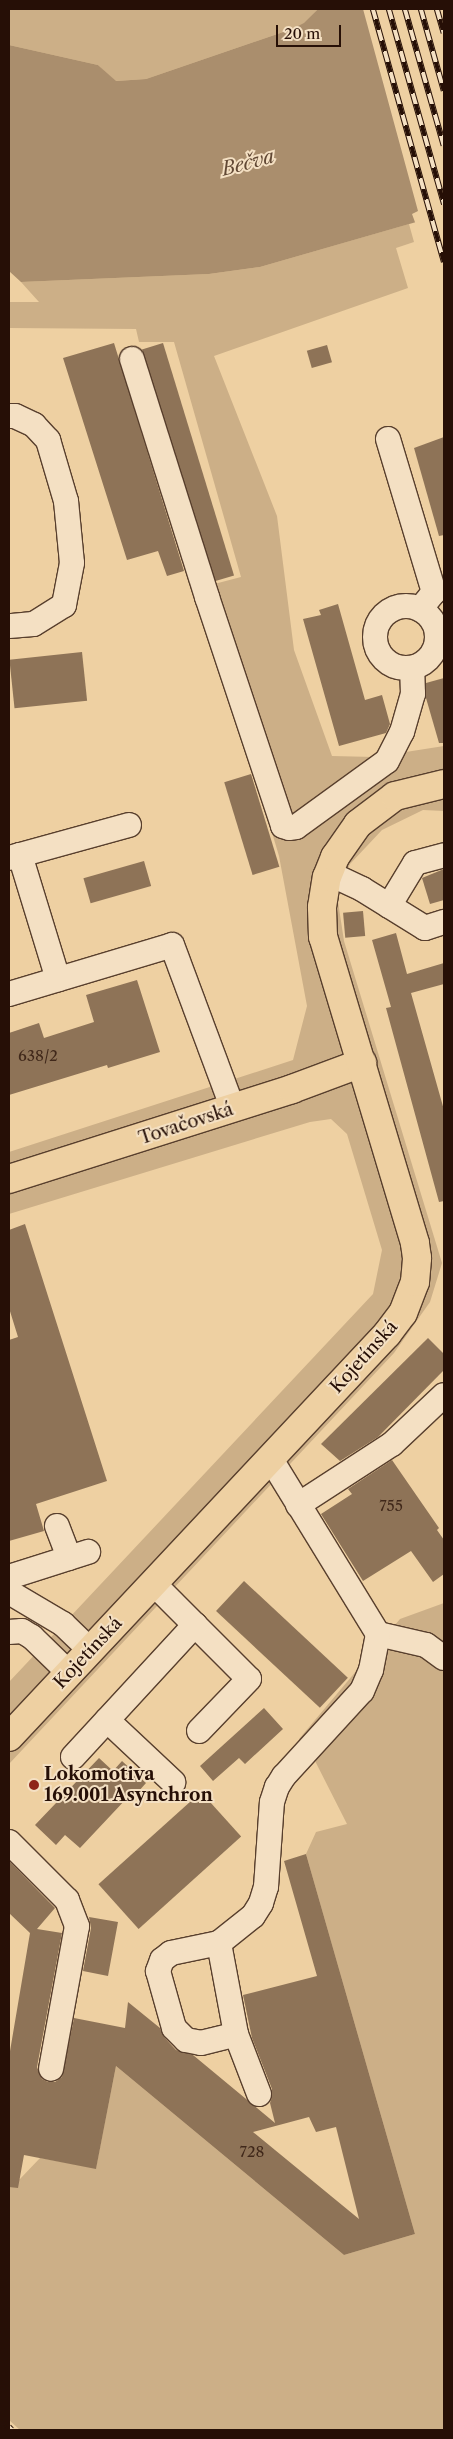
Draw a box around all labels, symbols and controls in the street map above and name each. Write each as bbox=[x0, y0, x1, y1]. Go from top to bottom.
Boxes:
scale bar bbox=[278, 15, 343, 47]
text: 20 m bbox=[284, 24, 320, 43]
water label: Bečva bbox=[219, 145, 277, 181]
house number: 638/2 bbox=[18, 1047, 58, 1065]
street label: Tovačovská bbox=[136, 1099, 236, 1149]
street label: Kojetínská bbox=[326, 1316, 402, 1398]
house number: 755 bbox=[379, 1497, 403, 1515]
street label: Kojetínská bbox=[49, 1613, 127, 1693]
place label: Lokomotiva 169.001 Asynchron bbox=[44, 1764, 213, 1806]
marker: Lokomotiva 169.001 Asynchron bbox=[28, 1779, 40, 1791]
house number: 728 bbox=[240, 2143, 264, 2161]

